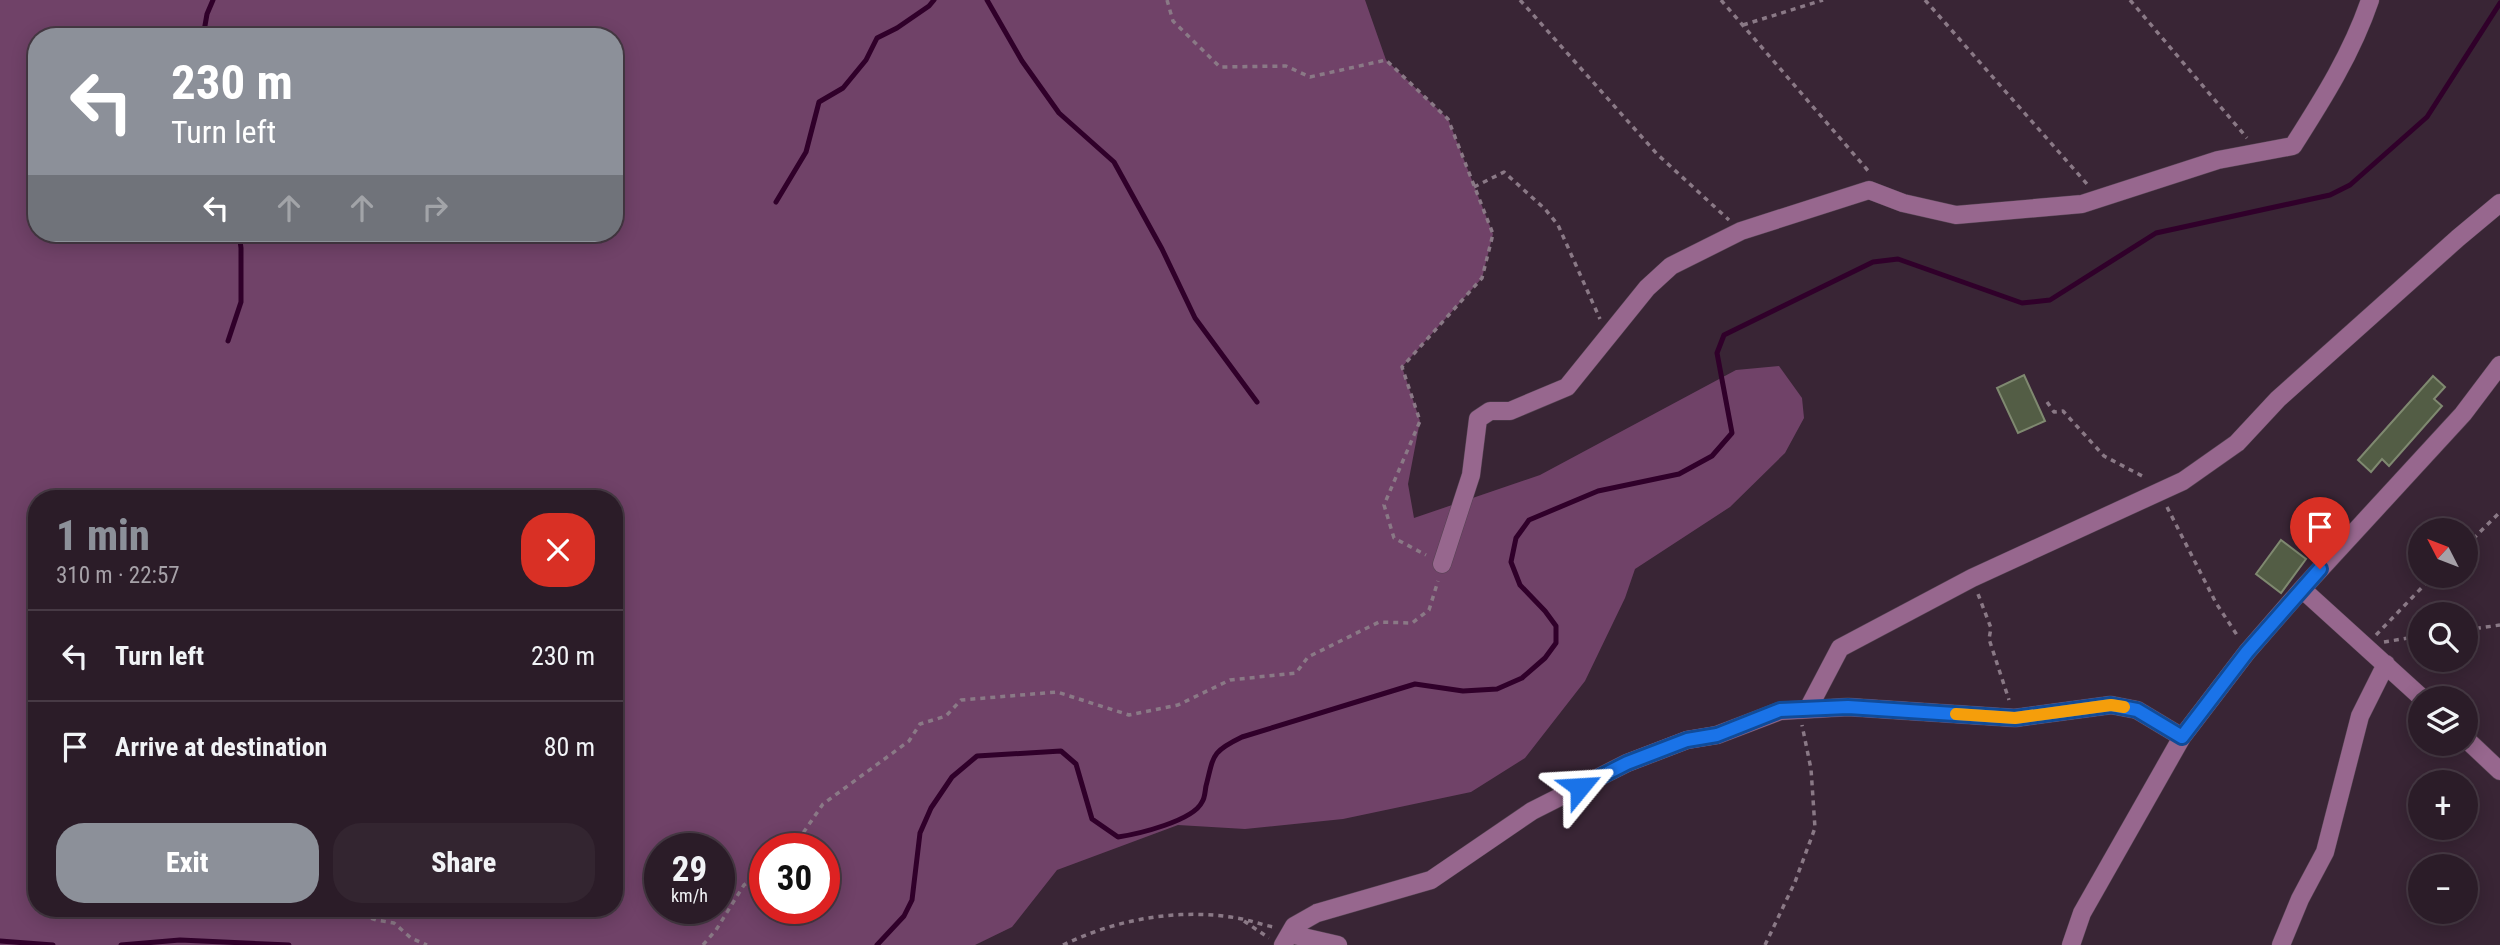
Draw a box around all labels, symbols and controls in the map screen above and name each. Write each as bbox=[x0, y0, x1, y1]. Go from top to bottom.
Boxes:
text: 230 m bbox=[171, 54, 293, 111]
icon: left bbox=[56, 56, 147, 147]
text: Turn left bbox=[171, 113, 276, 151]
icon: left bbox=[197, 189, 235, 227]
icon: ahead bbox=[270, 189, 308, 227]
icon: ahead bbox=[343, 189, 381, 227]
icon: right bbox=[416, 189, 454, 227]
pin bbox=[2290, 497, 2350, 569]
icon: arrive bbox=[2301, 508, 2339, 546]
text: 1 min bbox=[56, 511, 150, 560]
button: close bbox=[521, 513, 595, 587]
north arrow bbox=[2408, 518, 2478, 588]
map controls bbox=[2408, 518, 2478, 924]
text: 310 m · 22:57 bbox=[56, 562, 180, 589]
button: search bbox=[2408, 602, 2478, 672]
icon: left bbox=[56, 637, 94, 675]
text: Turn left bbox=[115, 641, 204, 671]
text: 230 m bbox=[531, 641, 595, 671]
button: layers bbox=[2408, 686, 2478, 756]
icon: arrive bbox=[56, 728, 94, 766]
text: Arrive at destination bbox=[115, 732, 327, 762]
text: 80 m bbox=[544, 732, 595, 762]
position arrow bbox=[1543, 750, 1617, 824]
button: + bbox=[2408, 770, 2478, 840]
button: Exit bbox=[56, 823, 319, 903]
button: Share bbox=[333, 823, 595, 903]
speed limit sign: 30 bbox=[749, 833, 840, 924]
text: 29 bbox=[672, 849, 707, 890]
button: − bbox=[2408, 854, 2478, 924]
text: km/h bbox=[671, 885, 708, 906]

